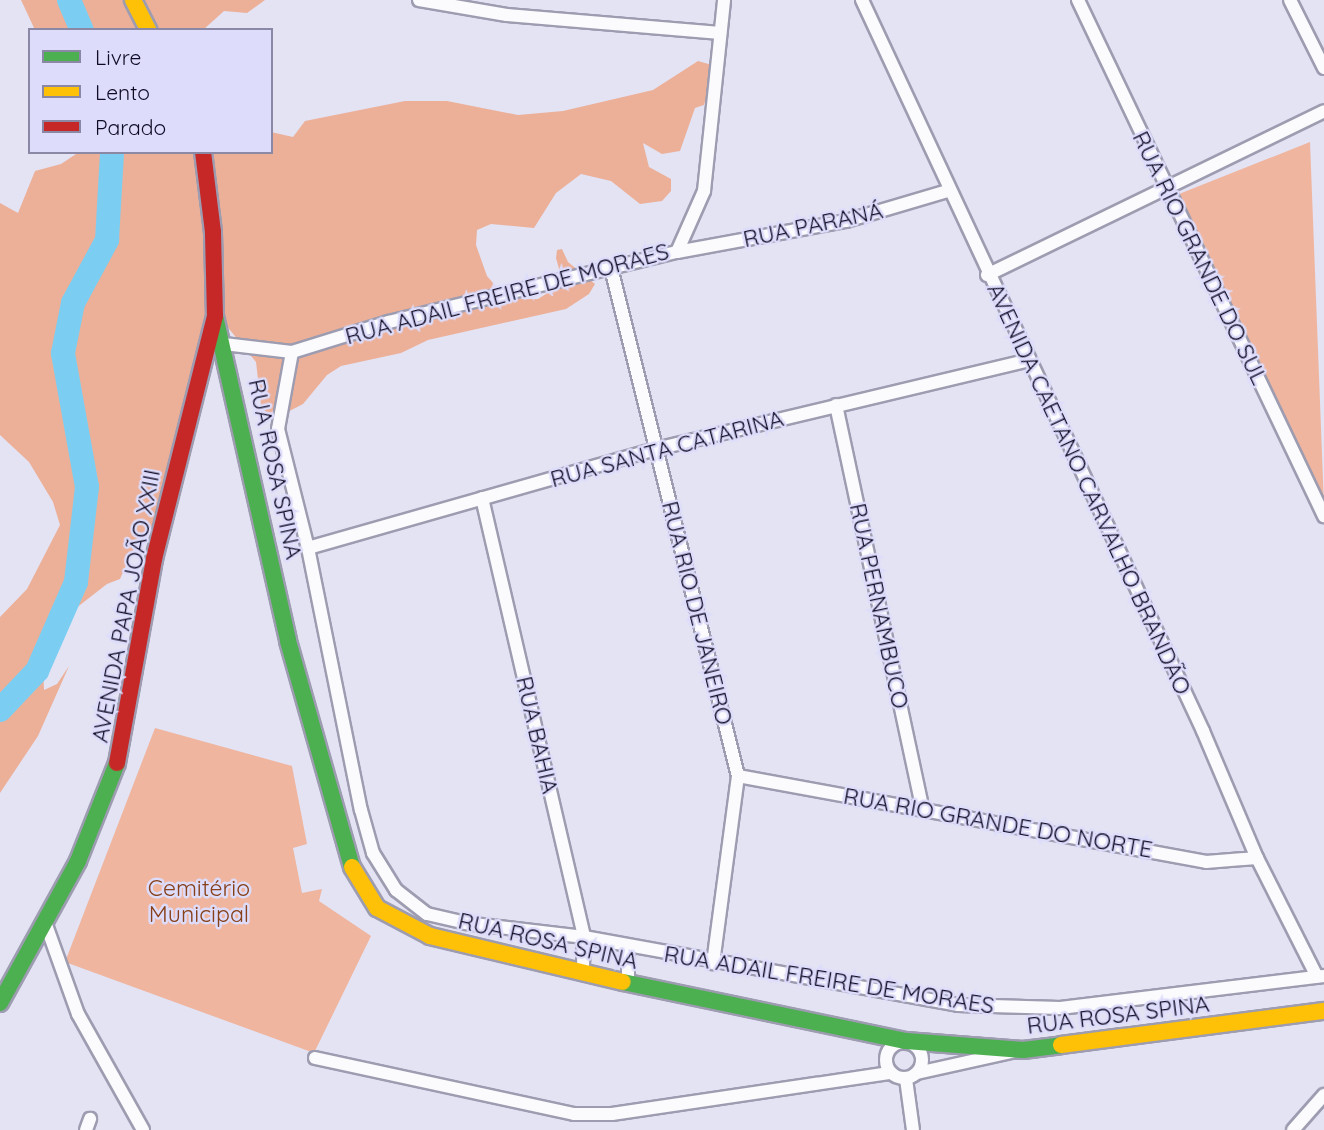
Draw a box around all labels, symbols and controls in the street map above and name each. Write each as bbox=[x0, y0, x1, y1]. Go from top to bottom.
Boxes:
legend bbox=[28, 28, 273, 154]
text: Livre bbox=[95, 44, 141, 70]
text: Lento bbox=[95, 79, 150, 105]
text: Parado bbox=[95, 114, 166, 140]
street label: RUA RIO GRANDE DO SUL bbox=[1127, 127, 1273, 389]
street label: RUA PARANÁ bbox=[741, 197, 885, 253]
street label: RUA ADAIL FREIRE DE MORAES bbox=[342, 237, 672, 351]
street label: AVENIDA CAETANO CARVALHO BRANDÃO bbox=[981, 279, 1197, 699]
street label: RUA ROSA SPINA bbox=[242, 376, 308, 562]
street label: RUA SANTA CATARINA bbox=[547, 405, 787, 493]
street label: AVENIDA PAPA JOÃO XXIII bbox=[86, 467, 166, 745]
street label: RUA RIO DE JANEIRO bbox=[656, 498, 738, 728]
street label: RUA PERNAMBUCO bbox=[844, 501, 914, 711]
street label: RUA BAHIA bbox=[510, 674, 564, 796]
street label: RUA RIO GRANDE DO NORTE bbox=[841, 782, 1155, 864]
park label: Cemitério Municipal bbox=[148, 874, 250, 928]
street label: RUA ROSA SPINA bbox=[455, 907, 641, 975]
street label: RUA ADAIL FREIRE DE MORAES bbox=[662, 940, 996, 1020]
street label: RUA ROSA SPINA bbox=[1025, 990, 1211, 1040]

